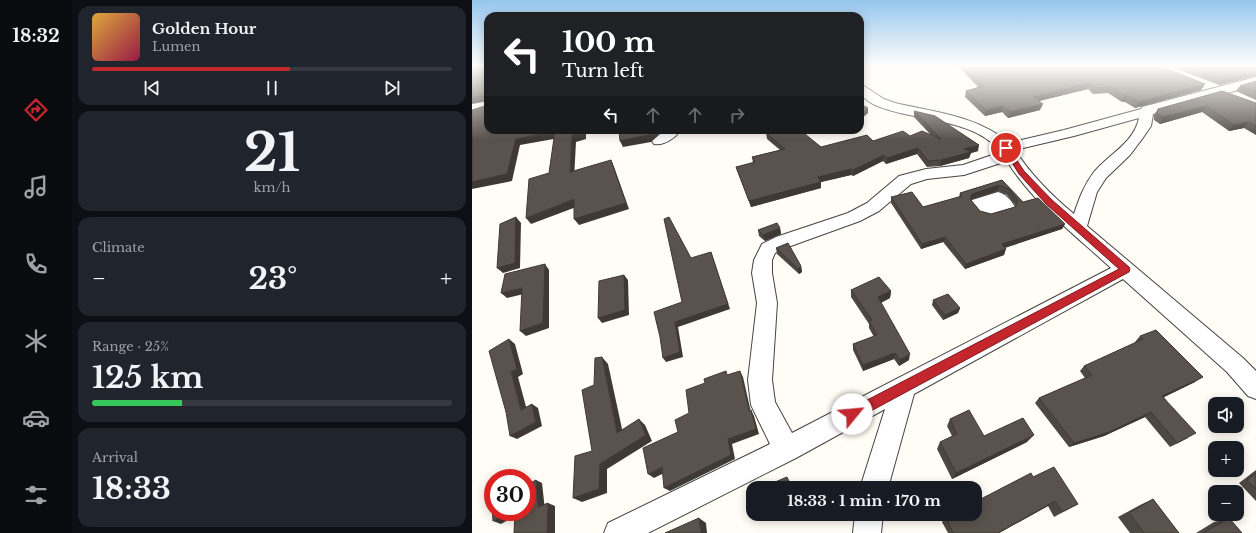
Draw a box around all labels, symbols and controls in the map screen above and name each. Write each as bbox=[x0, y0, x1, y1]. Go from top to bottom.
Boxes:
text: Golden Hour bbox=[152, 19, 256, 38]
text: 18:32 bbox=[12, 25, 60, 47]
text: 100 m bbox=[562, 25, 655, 60]
icon: left bbox=[496, 28, 548, 80]
text: Lumen bbox=[152, 38, 201, 55]
text: Turn left bbox=[562, 60, 644, 82]
icon: previous bbox=[141, 77, 163, 99]
icon: pause bbox=[261, 77, 283, 99]
icon: next bbox=[381, 77, 403, 99]
icon: directions bbox=[22, 96, 50, 124]
icon: left bbox=[600, 104, 622, 126]
icon: ahead bbox=[642, 104, 664, 126]
icon: ahead bbox=[684, 104, 706, 126]
icon: right bbox=[726, 104, 748, 126]
text: 21 bbox=[244, 121, 300, 185]
pin bbox=[989, 131, 1023, 165]
icon: arrive bbox=[995, 137, 1017, 159]
icon: music bbox=[22, 173, 50, 201]
text: km/h bbox=[254, 179, 290, 196]
text: Climate bbox=[92, 239, 145, 256]
icon: phone bbox=[22, 250, 50, 278]
text: 23° bbox=[249, 260, 297, 297]
text: − bbox=[92, 265, 106, 292]
text: + bbox=[440, 265, 452, 292]
icon: climate bbox=[22, 327, 50, 355]
text: Range · 25% bbox=[92, 338, 169, 355]
text: 125 km bbox=[92, 359, 204, 396]
position arrow bbox=[831, 393, 873, 435]
map controls bbox=[1208, 397, 1244, 521]
button: sound bbox=[1208, 397, 1244, 433]
icon: car bbox=[22, 404, 50, 432]
button: + bbox=[1208, 441, 1244, 477]
text: Arrival bbox=[92, 449, 138, 466]
speed limit sign: 30 bbox=[484, 469, 536, 521]
text: 18:33 bbox=[92, 470, 171, 507]
icon: filters bbox=[22, 481, 50, 509]
button: − bbox=[1208, 485, 1244, 521]
text: 18:33 · 1 min · 170 m bbox=[787, 491, 941, 510]

